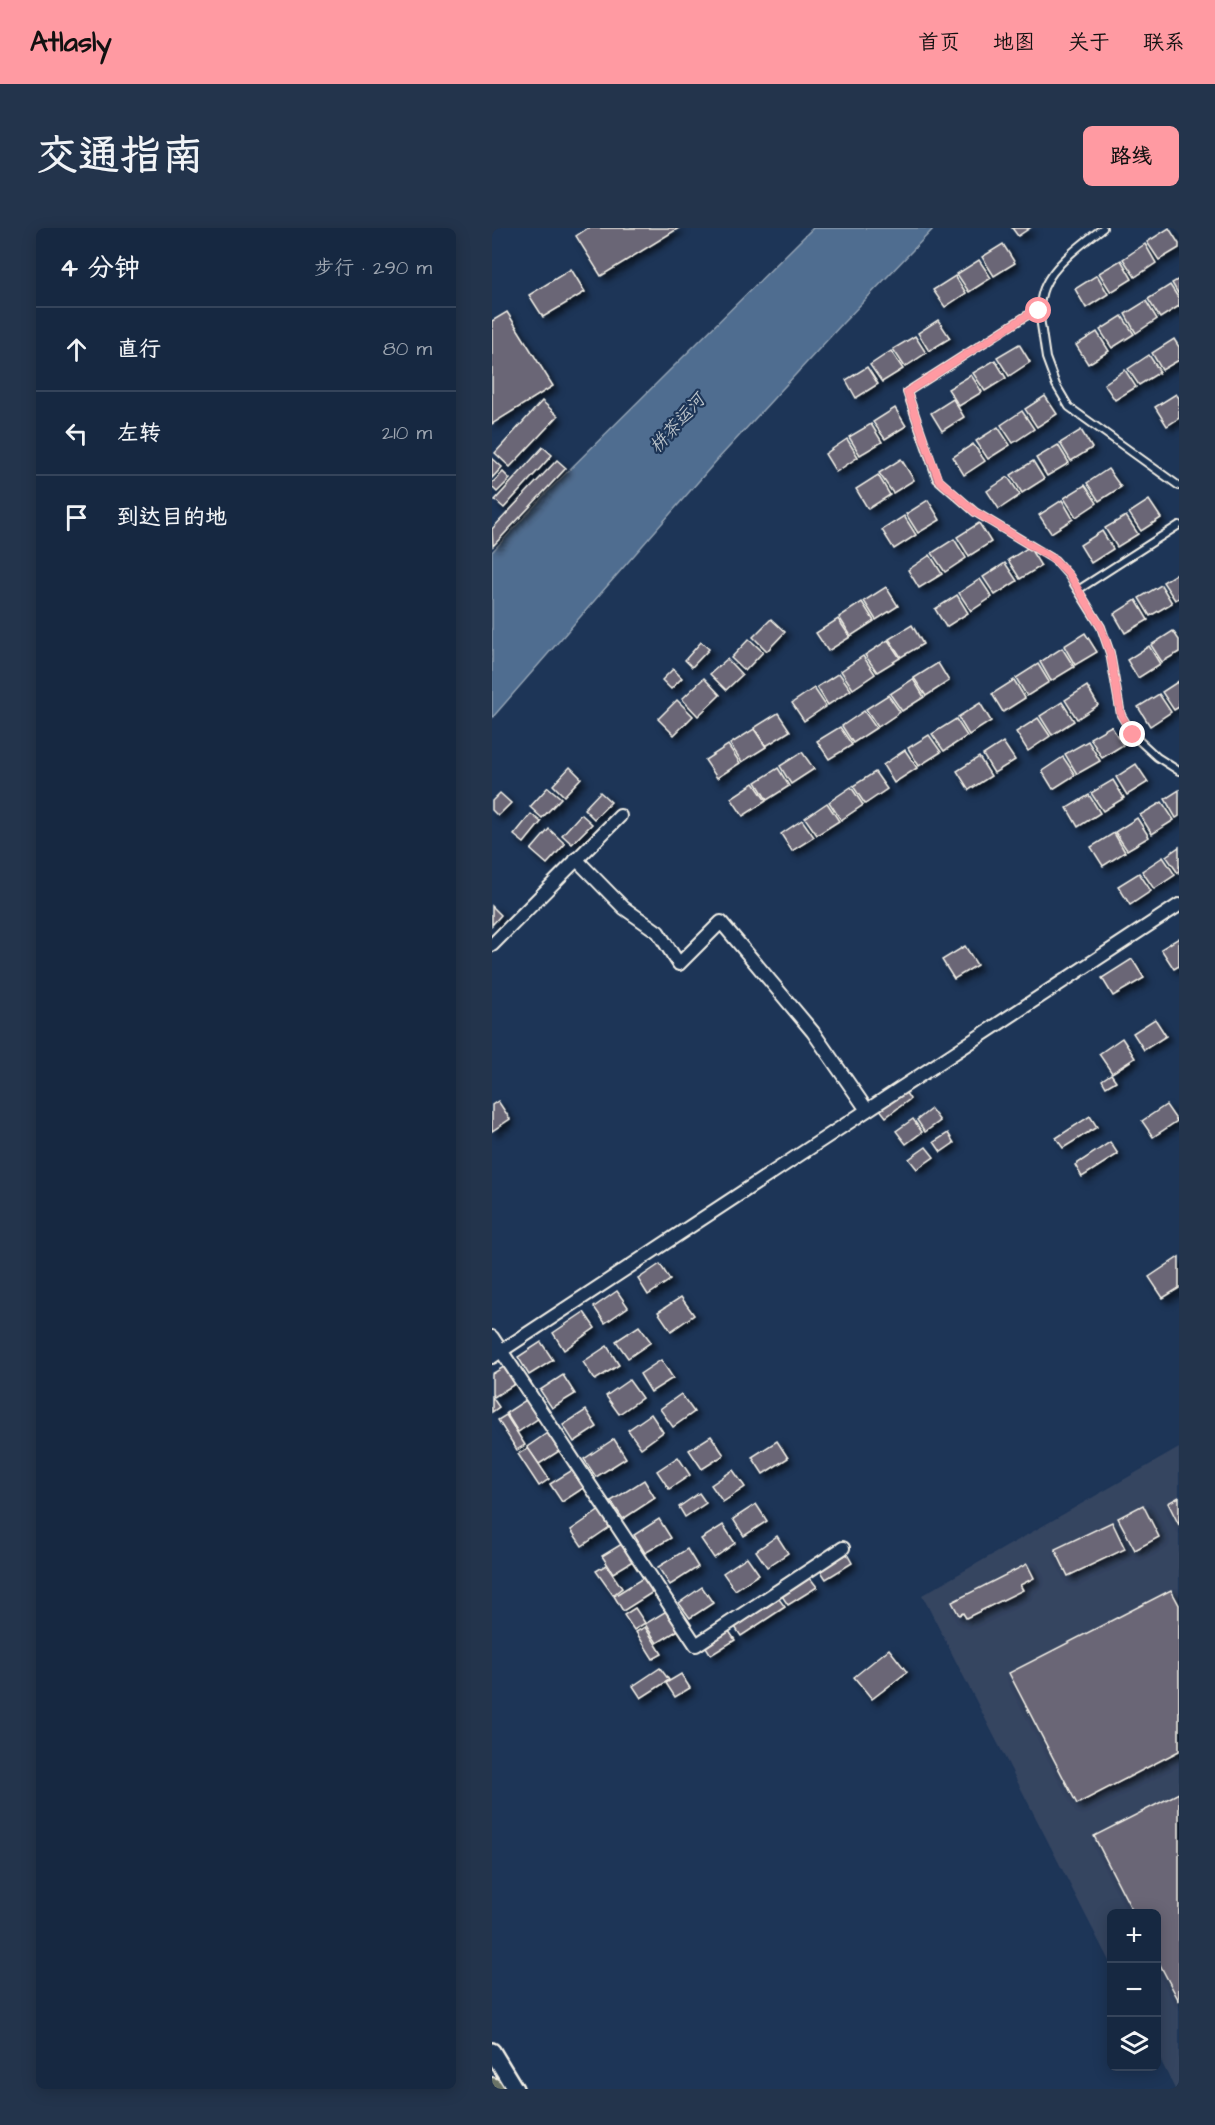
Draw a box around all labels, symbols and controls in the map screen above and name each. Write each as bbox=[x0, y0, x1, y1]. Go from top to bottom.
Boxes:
text: Atlasly bbox=[30, 23, 112, 62]
text: 首页 bbox=[918, 28, 960, 57]
text: 地图 bbox=[993, 28, 1035, 57]
text: 关于 bbox=[1068, 28, 1110, 57]
text: 联系 bbox=[1143, 28, 1185, 57]
button: 路线 bbox=[1083, 126, 1179, 186]
text: 交通指南 bbox=[36, 128, 204, 186]
text: 4 分钟 bbox=[60, 250, 140, 286]
text: 步行 · 290 m bbox=[314, 254, 432, 282]
route start bbox=[1025, 297, 1051, 323]
icon: ahead bbox=[60, 333, 93, 366]
text: 直行 bbox=[117, 334, 161, 365]
text: 80 m bbox=[383, 335, 432, 363]
water label: 栟茶运河 bbox=[644, 386, 713, 458]
icon: left bbox=[60, 417, 93, 450]
text: 左转 bbox=[117, 418, 161, 449]
text: 210 m bbox=[382, 419, 432, 447]
icon: arrive bbox=[60, 501, 93, 534]
text: 到达目的地 bbox=[117, 502, 227, 533]
route end bbox=[1119, 721, 1145, 747]
map controls bbox=[1107, 1909, 1161, 2071]
button: + bbox=[1107, 1909, 1161, 1963]
button: − bbox=[1107, 1963, 1161, 2017]
button: layers bbox=[1107, 2017, 1161, 2071]

